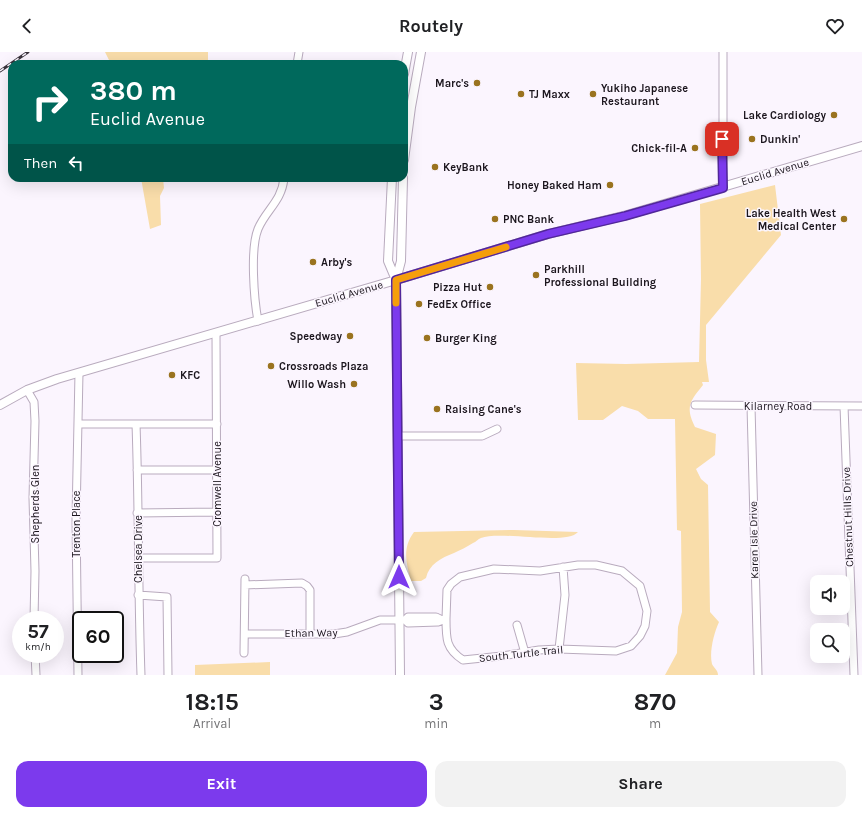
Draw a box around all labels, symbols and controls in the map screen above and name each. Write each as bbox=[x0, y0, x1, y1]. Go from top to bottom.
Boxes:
icon: back bbox=[16, 15, 38, 37]
text: Routely bbox=[399, 15, 463, 37]
icon: heart bbox=[824, 15, 846, 37]
text: 380 m bbox=[90, 74, 177, 107]
icon: right bbox=[24, 76, 76, 128]
place label: Marc's bbox=[435, 77, 469, 90]
marker: Marc's bbox=[472, 78, 482, 88]
place label: Yukiho Japanese Restaurant bbox=[601, 82, 688, 108]
place label: TJ Maxx bbox=[529, 88, 570, 101]
marker: TJ Maxx bbox=[516, 89, 526, 99]
marker: Yukiho Japanese Restaurant bbox=[588, 89, 598, 99]
text: Euclid Avenue bbox=[90, 108, 205, 130]
place label: Lake Cardiology bbox=[743, 109, 826, 122]
marker: Lake Cardiology bbox=[829, 110, 839, 120]
pin bbox=[705, 122, 739, 156]
icon: arrive bbox=[711, 128, 733, 150]
place label: Dunkin' bbox=[760, 133, 800, 146]
marker: Dunkin' bbox=[747, 134, 757, 144]
place label: Chick-fil-A bbox=[631, 142, 687, 155]
marker: Chick-fil-A bbox=[690, 143, 700, 153]
icon: left bbox=[65, 152, 87, 174]
text: Then bbox=[24, 154, 57, 172]
street label: Euclid Avenue bbox=[740, 155, 811, 188]
place label: KeyBank bbox=[443, 161, 489, 174]
marker: KeyBank bbox=[430, 162, 440, 172]
place label: Honey Baked Ham bbox=[507, 179, 602, 192]
marker: Honey Baked Ham bbox=[605, 180, 615, 190]
place label: Lake Health West Medical Center bbox=[746, 207, 837, 233]
place label: PNC Bank bbox=[503, 213, 554, 226]
marker: PNC Bank bbox=[490, 214, 500, 224]
marker: Lake Health West Medical Center bbox=[839, 214, 849, 224]
place label: Arby's bbox=[321, 256, 352, 269]
marker: Arby's bbox=[308, 257, 318, 267]
place label: Parkhill Professional Building bbox=[544, 263, 657, 289]
marker: Parkhill Professional Building bbox=[531, 270, 541, 280]
street label: Euclid Avenue bbox=[313, 278, 385, 310]
place label: Pizza Hut bbox=[433, 281, 483, 294]
marker: Pizza Hut bbox=[485, 282, 495, 292]
place label: FedEx Office bbox=[427, 298, 492, 311]
marker: FedEx Office bbox=[414, 299, 424, 309]
place label: Speedway bbox=[290, 330, 342, 343]
marker: Speedway bbox=[345, 331, 355, 341]
place label: Burger King bbox=[435, 332, 497, 345]
marker: Burger King bbox=[422, 333, 432, 343]
place label: Crossroads Plaza bbox=[279, 360, 369, 373]
marker: Crossroads Plaza bbox=[266, 361, 276, 371]
place label: KFC bbox=[180, 369, 200, 382]
marker: KFC bbox=[167, 370, 177, 380]
place label: Willo Wash bbox=[287, 378, 346, 391]
marker: Willo Wash bbox=[349, 379, 359, 389]
street label: Kilarney Road bbox=[744, 400, 812, 413]
place label: Raising Cane's bbox=[445, 403, 522, 416]
marker: Raising Cane's bbox=[432, 404, 442, 414]
street label: Cromwell Avenue bbox=[211, 441, 224, 527]
street label: Shepherds Glen bbox=[29, 465, 42, 544]
street label: Chestnut Hills Drive bbox=[840, 467, 856, 567]
street label: Trenton Place bbox=[70, 490, 83, 557]
street label: Karen Isle Drive bbox=[747, 501, 761, 579]
street label: Chelsea Drive bbox=[132, 515, 145, 583]
position arrow bbox=[378, 556, 420, 598]
map controls bbox=[810, 575, 850, 663]
button: sound bbox=[810, 575, 850, 615]
speed limit sign: 60 bbox=[72, 611, 124, 663]
text: 57 bbox=[27, 620, 49, 643]
button: search bbox=[810, 623, 850, 663]
street label: Ethan Way bbox=[284, 626, 338, 640]
text: km/h bbox=[25, 641, 51, 653]
street label: South Turtle Trail bbox=[478, 643, 564, 665]
text: 18:15 bbox=[186, 688, 239, 716]
text: 3 bbox=[429, 688, 444, 716]
text: 870 bbox=[634, 688, 676, 716]
text: Arrival bbox=[193, 716, 231, 731]
text: min bbox=[424, 716, 448, 731]
text: m bbox=[649, 716, 661, 731]
button: Exit bbox=[16, 761, 427, 807]
button: Share bbox=[435, 761, 846, 807]

